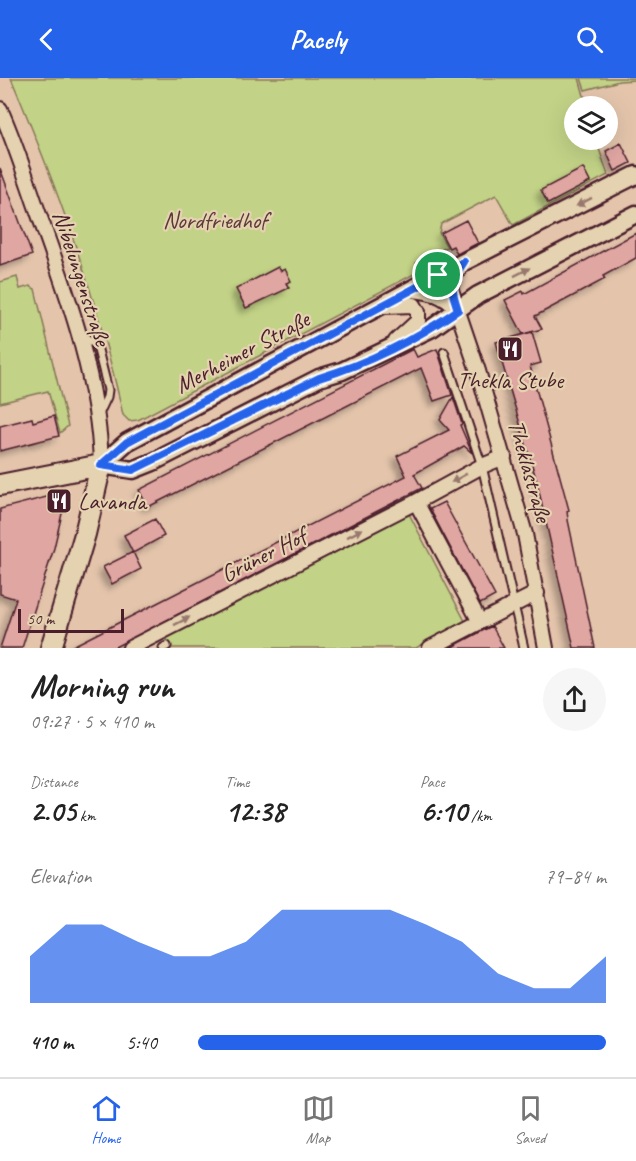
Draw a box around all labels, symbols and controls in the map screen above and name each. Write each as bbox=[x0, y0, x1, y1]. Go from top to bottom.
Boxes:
text: Pacely bbox=[290, 22, 346, 56]
icon: back bbox=[30, 23, 63, 56]
icon: search bbox=[573, 23, 606, 56]
map controls bbox=[564, 96, 618, 150]
button: layers bbox=[564, 96, 618, 150]
one-way arrow bbox=[575, 197, 592, 206]
park label: Nordfriedhof bbox=[163, 205, 272, 235]
street label: Nibelungenstraße bbox=[46, 207, 119, 351]
pin bbox=[412, 249, 463, 300]
icon: arrive bbox=[421, 258, 454, 291]
one-way arrow bbox=[513, 268, 531, 278]
street label: Merheimer Straße bbox=[170, 303, 316, 400]
restaurant icon: Thekla Stube bbox=[495, 334, 525, 364]
place label: Thekla Stube bbox=[457, 365, 565, 395]
street label: Theklastraße bbox=[501, 416, 559, 528]
one-way arrow bbox=[450, 473, 467, 483]
restaurant icon: Lavanda bbox=[44, 486, 74, 516]
place label: Lavanda bbox=[78, 486, 148, 516]
street label: Grüner Hof bbox=[216, 518, 316, 589]
one-way arrow bbox=[347, 528, 364, 538]
scale bar bbox=[18, 606, 124, 634]
text: 50 m bbox=[27, 609, 54, 629]
one-way arrow bbox=[173, 617, 190, 626]
text: Morning run bbox=[30, 665, 174, 707]
button: share bbox=[543, 668, 606, 731]
text: 09:27 · 5 × 410 m bbox=[30, 709, 154, 734]
text: Distance bbox=[30, 772, 78, 792]
text: Time bbox=[225, 772, 249, 792]
text: Pace bbox=[420, 772, 445, 792]
text: 2.05 bbox=[30, 792, 76, 830]
text: 12:38 bbox=[225, 792, 285, 830]
text: 6:10 bbox=[420, 792, 467, 830]
text: km bbox=[76, 806, 95, 826]
text: /km bbox=[467, 806, 492, 826]
text: Elevation bbox=[30, 864, 92, 889]
text: 79–84 m bbox=[545, 864, 606, 889]
text: 410 m bbox=[30, 1030, 73, 1055]
text: 5:40 bbox=[126, 1030, 157, 1055]
tab: Home bbox=[90, 1092, 123, 1148]
tab: Map bbox=[302, 1092, 335, 1148]
tab: Saved bbox=[514, 1092, 547, 1148]

